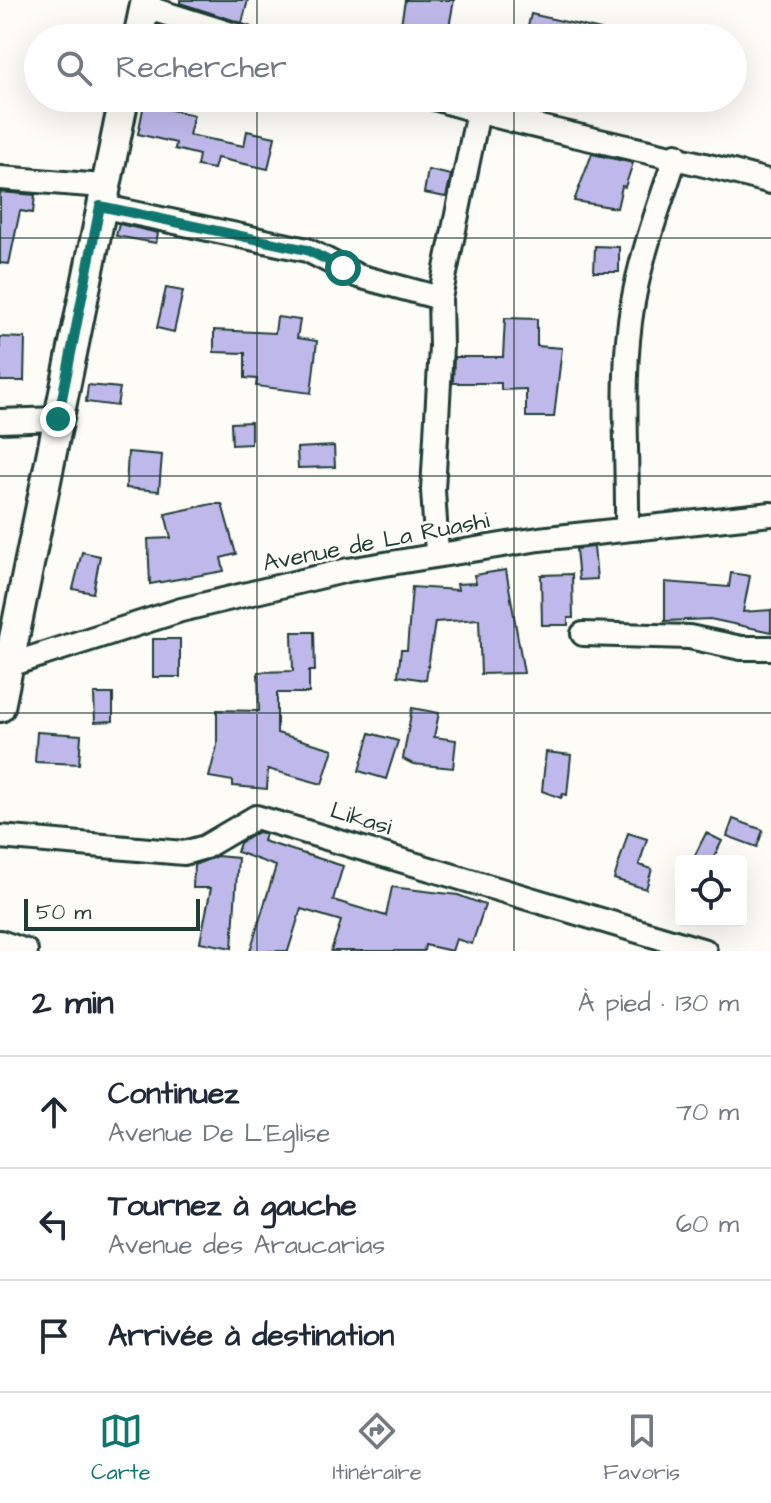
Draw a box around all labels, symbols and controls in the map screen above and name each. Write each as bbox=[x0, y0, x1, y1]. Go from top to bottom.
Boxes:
search box bbox=[24, 24, 747, 112]
icon: search bbox=[52, 46, 96, 90]
text: Rechercher bbox=[116, 47, 287, 89]
route start bbox=[325, 250, 361, 286]
route end bbox=[40, 401, 76, 437]
street label: Avenue de La Ruashi bbox=[260, 503, 492, 581]
street label: Likasi bbox=[326, 794, 396, 845]
map controls bbox=[675, 855, 747, 927]
button: locate bbox=[675, 855, 747, 927]
scale bar bbox=[24, 895, 200, 931]
text: 50 m bbox=[36, 897, 91, 928]
text: 2 min bbox=[32, 979, 114, 1027]
text: À pied · 130 m bbox=[578, 985, 739, 1021]
text: Continuez bbox=[108, 1073, 239, 1115]
icon: ahead bbox=[32, 1090, 76, 1134]
text: 70 m bbox=[676, 1094, 739, 1130]
text: Avenue De L'Eglise bbox=[108, 1115, 330, 1151]
text: Tournez à gauche bbox=[108, 1185, 357, 1227]
icon: left bbox=[32, 1202, 76, 1246]
text: 60 m bbox=[676, 1206, 739, 1242]
text: Avenue des Araucarias bbox=[108, 1227, 385, 1263]
icon: arrive bbox=[32, 1314, 76, 1358]
text: Arrivée à destination bbox=[108, 1315, 394, 1357]
tab: Carte bbox=[91, 1409, 151, 1488]
tab: Itinéraire bbox=[332, 1409, 422, 1488]
tab: Favoris bbox=[603, 1409, 680, 1488]

